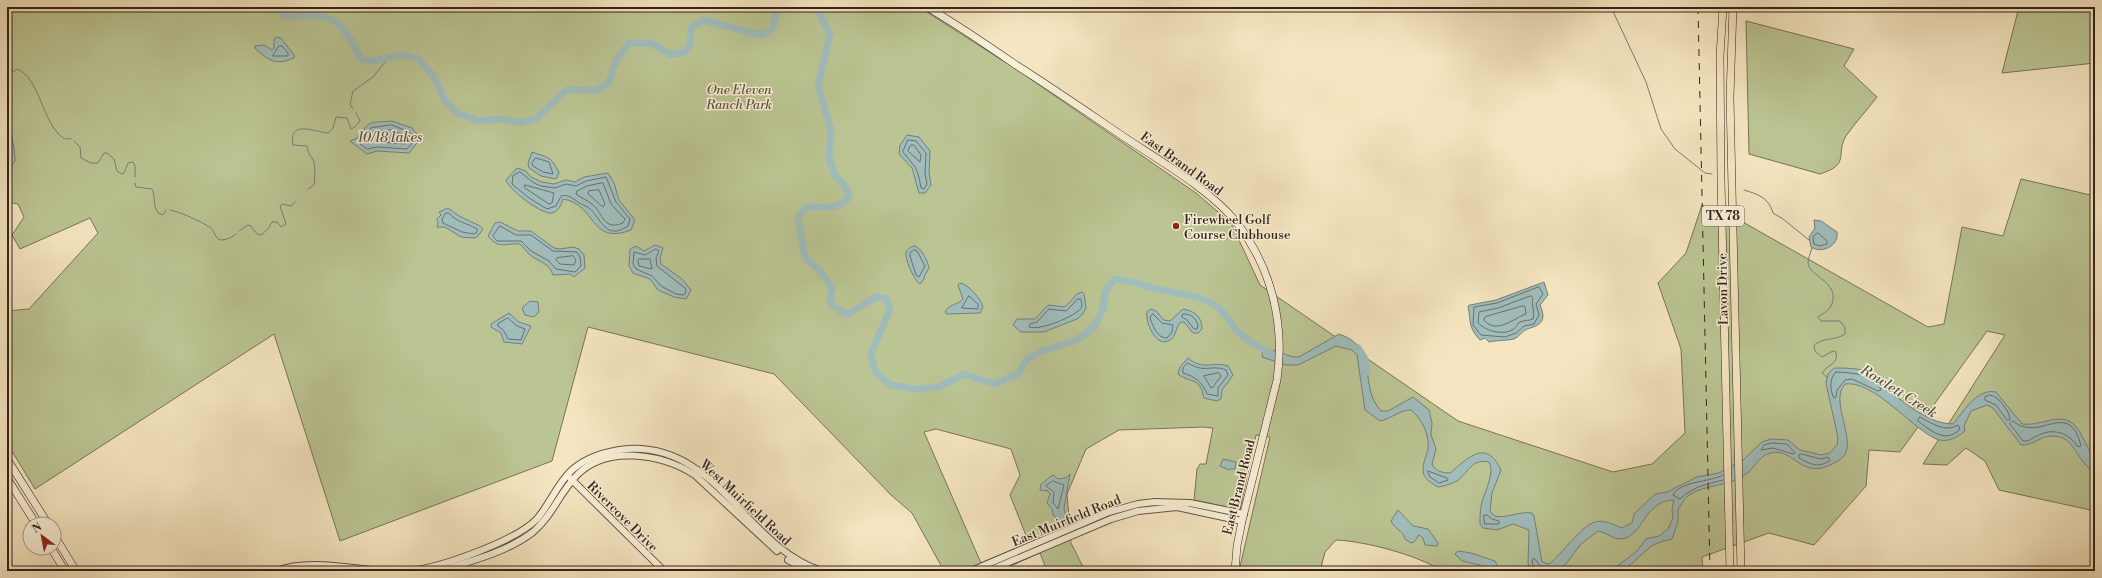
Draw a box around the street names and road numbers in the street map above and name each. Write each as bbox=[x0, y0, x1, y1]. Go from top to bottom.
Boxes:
street label: East Brand Road bbox=[1137, 129, 1226, 199]
road number: TX 78 bbox=[1702, 206, 1744, 226]
street label: Lavon Drive bbox=[1714, 252, 1732, 325]
street label: East Brand Road bbox=[1219, 437, 1259, 537]
street label: West Muirfield Road bbox=[696, 456, 794, 549]
street label: Rivercove Drive bbox=[583, 478, 661, 556]
street label: East Muirfield Road bbox=[1009, 491, 1124, 550]

